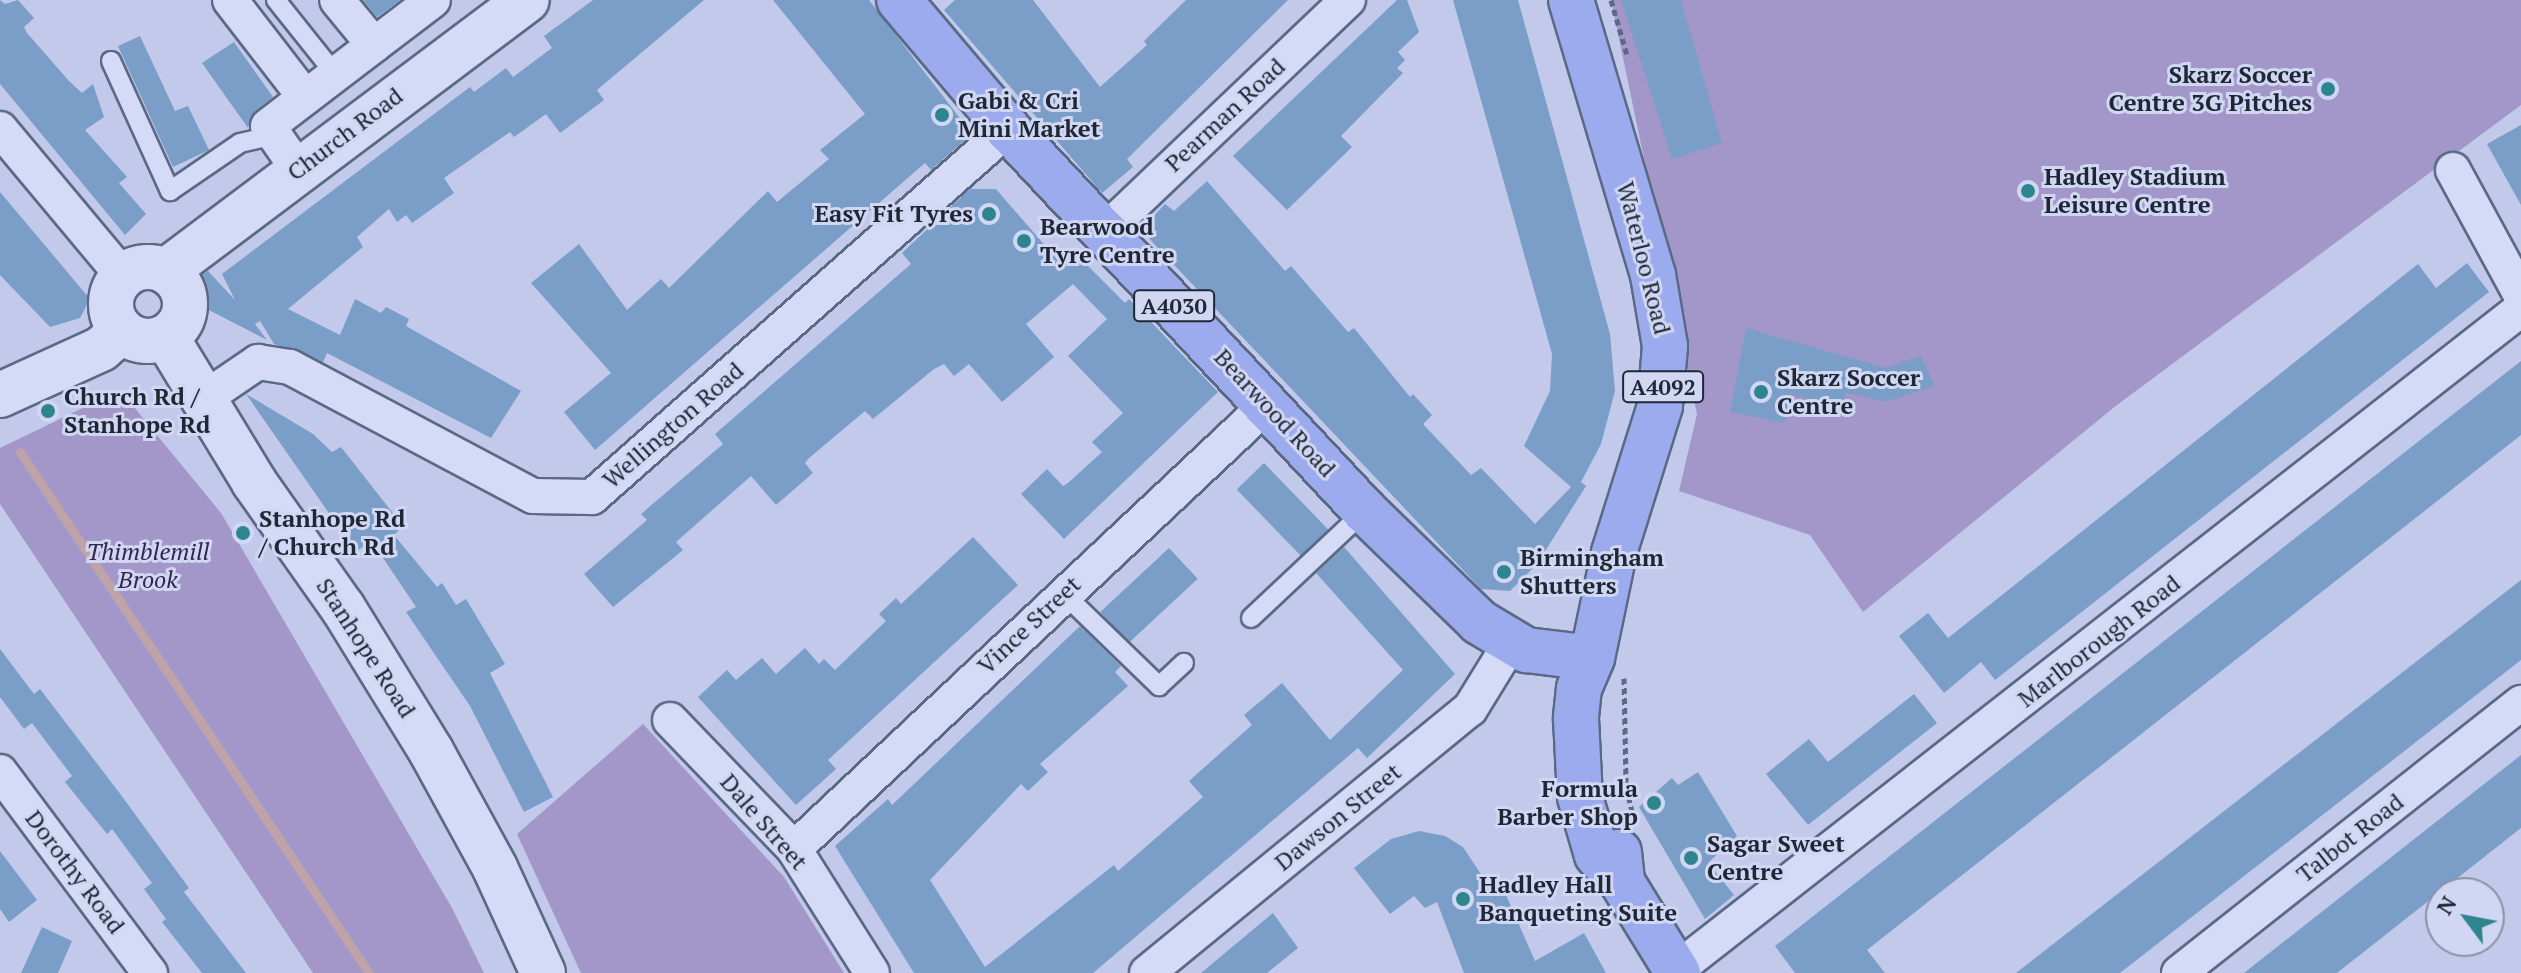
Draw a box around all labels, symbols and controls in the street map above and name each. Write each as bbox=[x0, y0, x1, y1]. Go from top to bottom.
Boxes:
street label: Pearman Road bbox=[1159, 52, 1291, 178]
place label: Skarz Soccer Centre 3G Pitches bbox=[2109, 61, 2312, 117]
marker: Skarz Soccer Centre 3G Pitches bbox=[2319, 80, 2337, 98]
street label: Church Road bbox=[282, 81, 408, 187]
place label: Gabi & Cri Mini Market bbox=[958, 87, 1100, 143]
marker: Gabi & Cri Mini Market bbox=[933, 106, 951, 124]
place label: Hadley Stadium Leisure Centre bbox=[2044, 163, 2226, 219]
street label: Waterloo Road bbox=[1611, 179, 1677, 337]
marker: Hadley Stadium Leisure Centre bbox=[2019, 182, 2037, 200]
place label: Easy Fit Tyres bbox=[815, 200, 973, 228]
marker: Easy Fit Tyres bbox=[980, 205, 998, 223]
place label: Bearwood Tyre Centre bbox=[1040, 213, 1175, 269]
marker: Bearwood Tyre Centre bbox=[1015, 232, 1033, 250]
road number: A4030 bbox=[1132, 288, 1216, 324]
street label: Bearwood Road bbox=[1208, 343, 1342, 483]
street label: Wellington Road bbox=[597, 356, 749, 494]
place label: Skarz Soccer Centre bbox=[1777, 364, 1920, 420]
road number: A4092 bbox=[1621, 369, 1705, 405]
place label: Church Rd / Stanhope Rd bbox=[64, 383, 210, 439]
marker: Skarz Soccer Centre bbox=[1752, 383, 1770, 401]
marker: Church Rd / Stanhope Rd bbox=[39, 402, 57, 420]
place label: Stanhope Rd / Church Rd bbox=[259, 505, 405, 561]
marker: Stanhope Rd / Church Rd bbox=[234, 524, 252, 542]
park label: Thimblemill Brook bbox=[87, 538, 209, 594]
place label: Birmingham Shutters bbox=[1520, 544, 1664, 600]
marker: Birmingham Shutters bbox=[1495, 563, 1513, 581]
street label: Marlborough Road bbox=[2012, 569, 2186, 713]
street label: Vince Street bbox=[971, 570, 1087, 680]
street label: Stanhope Road bbox=[310, 573, 422, 723]
street label: Dawson Street bbox=[1269, 757, 1407, 877]
street label: Dale Street bbox=[714, 768, 814, 876]
place label: Formula Barber Shop bbox=[1497, 775, 1638, 831]
street label: Talbot Road bbox=[2291, 787, 2409, 889]
marker: Formula Barber Shop bbox=[1645, 794, 1663, 812]
street label: Dorothy Road bbox=[19, 805, 131, 939]
place label: Sagar Sweet Centre bbox=[1707, 830, 1845, 886]
marker: Sagar Sweet Centre bbox=[1682, 849, 1700, 867]
place label: Hadley Hall Banqueting Suite bbox=[1479, 871, 1677, 927]
north arrow bbox=[2425, 877, 2505, 957]
marker: Hadley Hall Banqueting Suite bbox=[1454, 890, 1472, 908]
text: N bbox=[2429, 890, 2463, 920]

